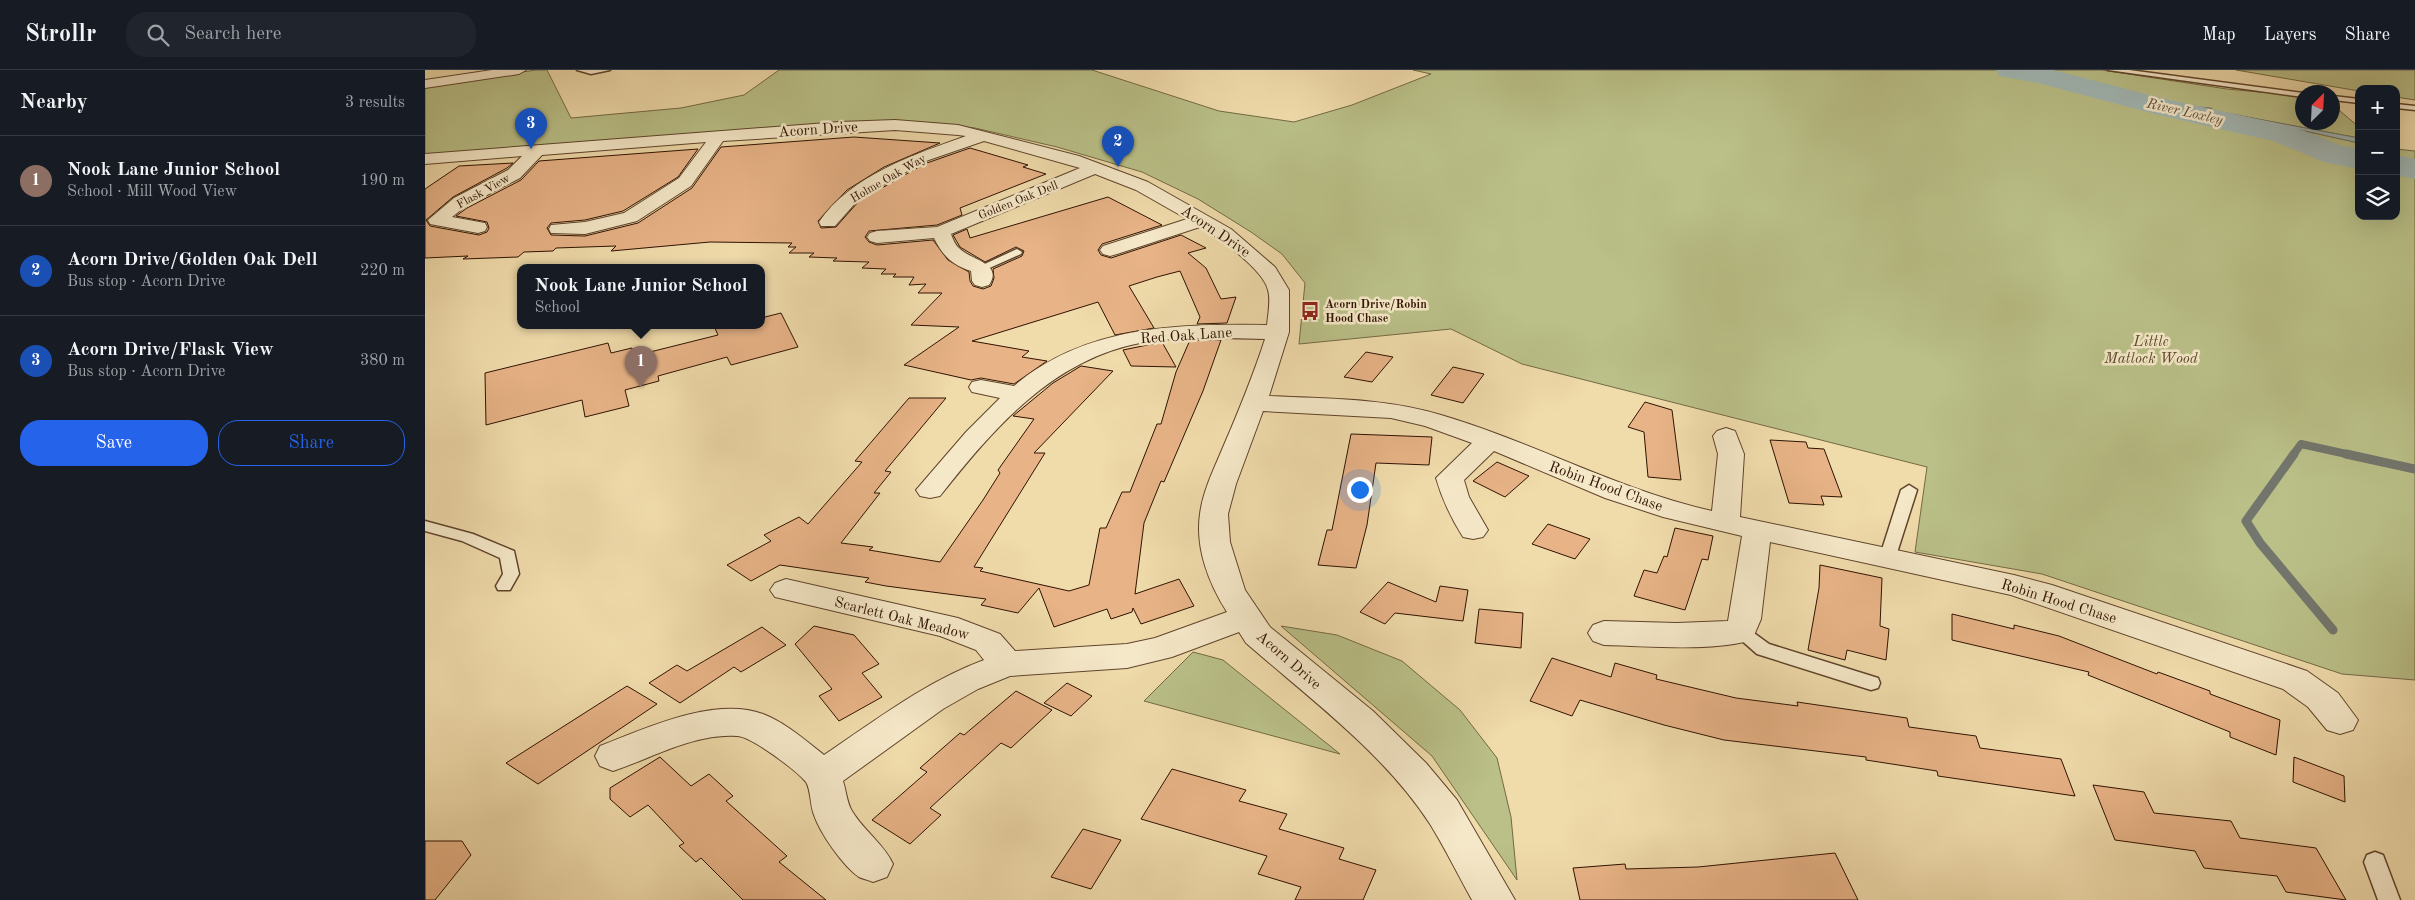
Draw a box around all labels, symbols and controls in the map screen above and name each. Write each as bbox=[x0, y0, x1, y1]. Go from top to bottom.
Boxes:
search box bbox=[126, 12, 476, 57]
icon: search bbox=[144, 21, 172, 49]
text: Strollr bbox=[25, 23, 96, 47]
text: Search here bbox=[184, 25, 282, 44]
text: Map bbox=[2202, 26, 2236, 44]
text: Layers bbox=[2264, 26, 2316, 44]
text: Share bbox=[2344, 26, 2390, 44]
north arrow bbox=[2295, 85, 2340, 130]
map controls bbox=[2355, 85, 2400, 220]
button: + bbox=[2355, 85, 2400, 130]
text: Nearby bbox=[20, 92, 88, 113]
text: 3 results bbox=[345, 95, 405, 111]
water label: River Loxley bbox=[2144, 96, 2225, 129]
pin: 3 bbox=[515, 108, 547, 149]
street label: Acorn Drive bbox=[778, 120, 859, 141]
pin: 2 bbox=[1102, 126, 1134, 167]
button: − bbox=[2355, 130, 2400, 175]
street label: Holme Oak Way bbox=[849, 152, 929, 205]
text: Nook Lane Junior School bbox=[67, 161, 280, 180]
street label: Flask View bbox=[455, 172, 513, 211]
text: 1 bbox=[31, 173, 41, 189]
text: 190 m bbox=[360, 173, 405, 189]
button: layers bbox=[2355, 175, 2400, 220]
street label: Golden Oak Dell bbox=[977, 179, 1060, 222]
text: School · Mill Wood View bbox=[67, 184, 237, 200]
street label: Acorn Drive bbox=[1178, 204, 1253, 261]
text: Acorn Drive/Golden Oak Dell bbox=[67, 251, 318, 270]
text: 2 bbox=[31, 263, 41, 279]
text: 220 m bbox=[360, 263, 405, 279]
popup bbox=[517, 264, 765, 329]
text: Bus stop · Acorn Drive bbox=[67, 274, 225, 290]
text: Nook Lane Junior School bbox=[534, 277, 748, 296]
place label: Acorn Drive/Robin Hood Chase bbox=[1325, 299, 1427, 325]
text: School bbox=[534, 300, 580, 316]
bus stop icon: Acorn Drive/Robin Hood Chase bbox=[1299, 300, 1321, 322]
street label: Red Oak Lane bbox=[1140, 326, 1233, 347]
park label: Little Matlock Wood bbox=[2103, 335, 2199, 367]
text: Acorn Drive/Flask View bbox=[67, 341, 274, 360]
pin: 1 bbox=[625, 346, 657, 387]
text: 3 bbox=[31, 353, 41, 369]
text: 380 m bbox=[360, 353, 405, 369]
text: Bus stop · Acorn Drive bbox=[67, 364, 225, 380]
button: Save bbox=[20, 420, 208, 466]
button: Share bbox=[218, 420, 405, 466]
street label: Robin Hood Chase bbox=[1547, 460, 1665, 515]
your location bbox=[1347, 477, 1373, 503]
street label: Robin Hood Chase bbox=[1999, 578, 2118, 627]
street label: Scarlett Oak Meadow bbox=[833, 595, 971, 644]
street label: Acorn Drive bbox=[1253, 629, 1323, 693]

